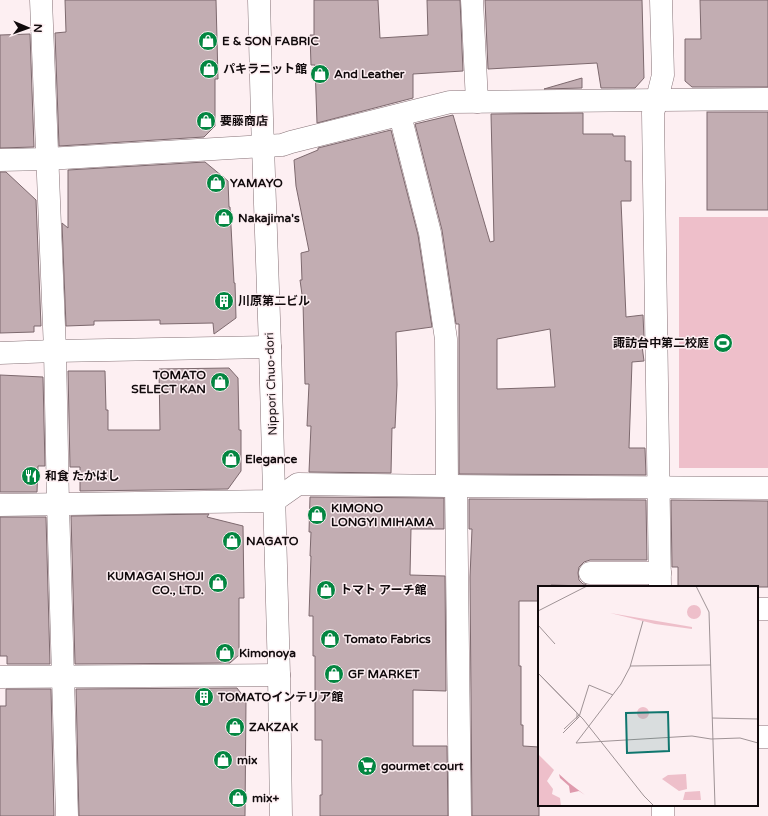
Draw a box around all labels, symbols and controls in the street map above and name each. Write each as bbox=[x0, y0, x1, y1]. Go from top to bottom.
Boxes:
north arrow bbox=[8, 8, 48, 48]
text: N bbox=[31, 24, 44, 33]
shop icon: E & SON FABRIC bbox=[197, 30, 219, 52]
place label: E & SON FABRIC bbox=[222, 34, 319, 48]
shop icon: パキラニット館 bbox=[198, 58, 220, 80]
place label: パキラニット館 bbox=[223, 62, 307, 76]
shop icon: And Leather bbox=[309, 63, 331, 85]
place label: And Leather bbox=[334, 67, 405, 81]
shop icon: 要藤商店 bbox=[195, 110, 217, 132]
place label: 要藤商店 bbox=[220, 114, 268, 128]
shop icon: YAMAYO bbox=[205, 172, 227, 194]
place label: YAMAYO bbox=[230, 176, 283, 190]
shop icon: Nakajima's bbox=[213, 207, 235, 229]
place label: Nakajima's bbox=[238, 211, 300, 226]
building icon: 川原第二ビル bbox=[213, 290, 235, 312]
place label: 川原第二ビル bbox=[238, 294, 310, 308]
street label: Nippori Chuo-dori bbox=[262, 332, 280, 436]
sports icon: 諏訪台中第二校庭 bbox=[712, 332, 734, 354]
place label: 諏訪台中第二校庭 bbox=[613, 336, 709, 350]
place label: TOMATO SELECT KAN bbox=[131, 368, 206, 396]
shop icon: TOMATO SELECT KAN bbox=[209, 371, 231, 393]
shop icon: Elegance bbox=[220, 448, 242, 470]
place label: Elegance bbox=[245, 452, 297, 467]
restaurant icon: 和食 たかはし bbox=[20, 465, 42, 487]
place label: 和食 たかはし bbox=[45, 469, 120, 483]
place label: KIMONO LONGYI MIHAMA bbox=[331, 501, 434, 529]
shop icon: KIMONO LONGYI MIHAMA bbox=[306, 504, 328, 526]
shop icon: NAGATO bbox=[221, 530, 243, 552]
place label: NAGATO bbox=[246, 534, 299, 548]
place label: KUMAGAI SHOJI CO., LTD. bbox=[107, 569, 204, 597]
shop icon: KUMAGAI SHOJI CO., LTD. bbox=[207, 572, 229, 594]
shop icon: トマト アーチ館 bbox=[315, 579, 337, 601]
place label: トマト アーチ館 bbox=[340, 583, 426, 597]
inset map bbox=[538, 586, 758, 806]
shop icon: Tomato Fabrics bbox=[319, 628, 341, 650]
place label: Tomato Fabrics bbox=[343, 632, 431, 646]
shop icon: Kimonoya bbox=[214, 642, 236, 664]
place label: Kimonoya bbox=[239, 646, 296, 661]
shop icon: GF MARKET bbox=[323, 663, 345, 685]
place label: GF MARKET bbox=[348, 667, 420, 681]
building icon: TOMATOインテリア館 bbox=[193, 686, 215, 708]
place label: TOMATOインテリア館 bbox=[217, 690, 343, 704]
shop icon: ZAKZAK bbox=[224, 716, 246, 738]
place label: ZAKZAK bbox=[249, 720, 298, 734]
shop icon: mix bbox=[212, 749, 234, 771]
place label: mix bbox=[237, 753, 258, 767]
supermarket icon: gourmet court bbox=[356, 755, 378, 777]
place label: gourmet court bbox=[381, 759, 464, 774]
shop icon: mix+ bbox=[227, 787, 249, 809]
place label: mix+ bbox=[252, 791, 279, 805]

